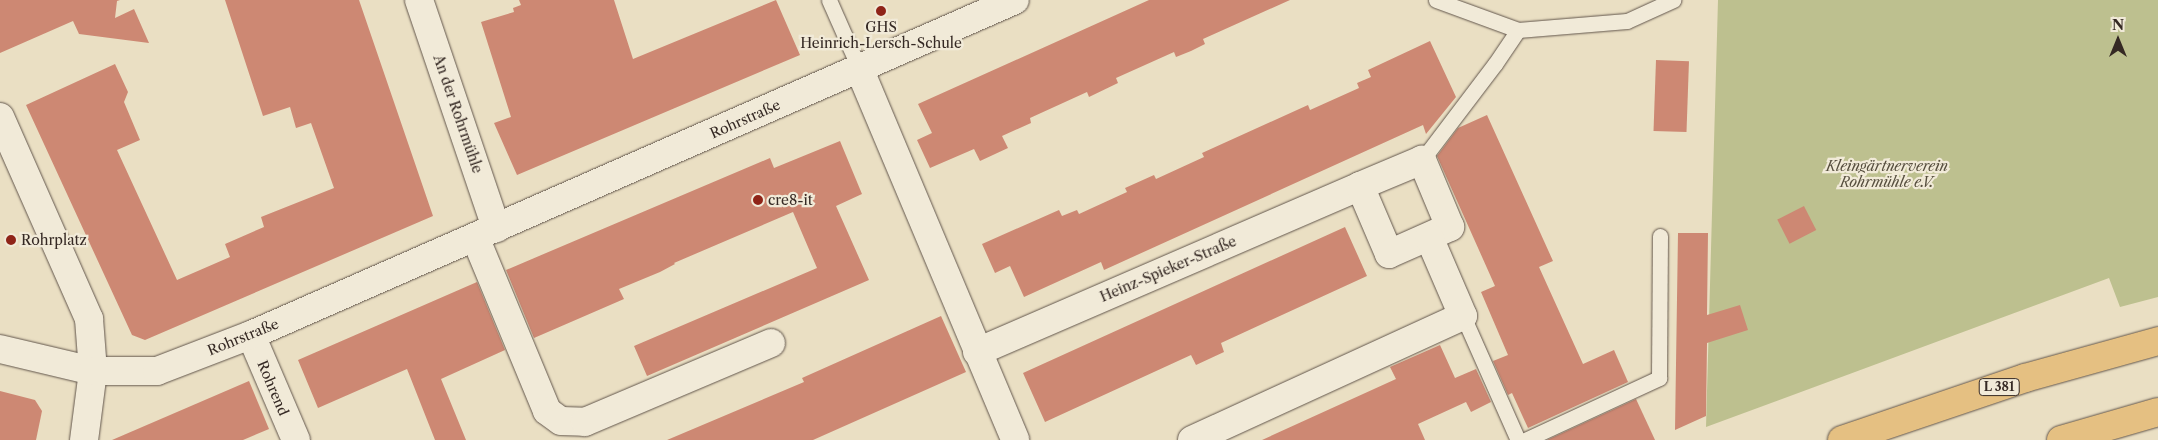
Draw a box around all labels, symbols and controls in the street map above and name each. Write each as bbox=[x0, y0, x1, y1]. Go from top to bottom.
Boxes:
marker: GHS Heinrich-Lersch-Schule bbox=[875, 5, 887, 17]
north arrow bbox=[2093, 15, 2143, 65]
text: N bbox=[2112, 16, 2124, 34]
place label: GHS Heinrich-Lersch-Schule bbox=[800, 19, 962, 52]
street label: An der Rohrmühle bbox=[430, 52, 486, 176]
street label: Rohrstraße bbox=[707, 96, 783, 142]
park label: Kleingärtnerverein Rohrmühle e.V. bbox=[1826, 158, 1948, 190]
place label: cre8-it bbox=[768, 192, 813, 208]
marker: cre8-it bbox=[752, 194, 764, 206]
place label: Rohrplatz bbox=[21, 232, 87, 248]
street label: Heinz-Spieker-Straße bbox=[1097, 233, 1239, 305]
marker: Rohrplatz bbox=[5, 234, 17, 246]
street label: Rohrstraße bbox=[205, 315, 281, 359]
street label: Rohrend bbox=[254, 358, 292, 418]
road number: L 381 bbox=[1978, 378, 2020, 397]

